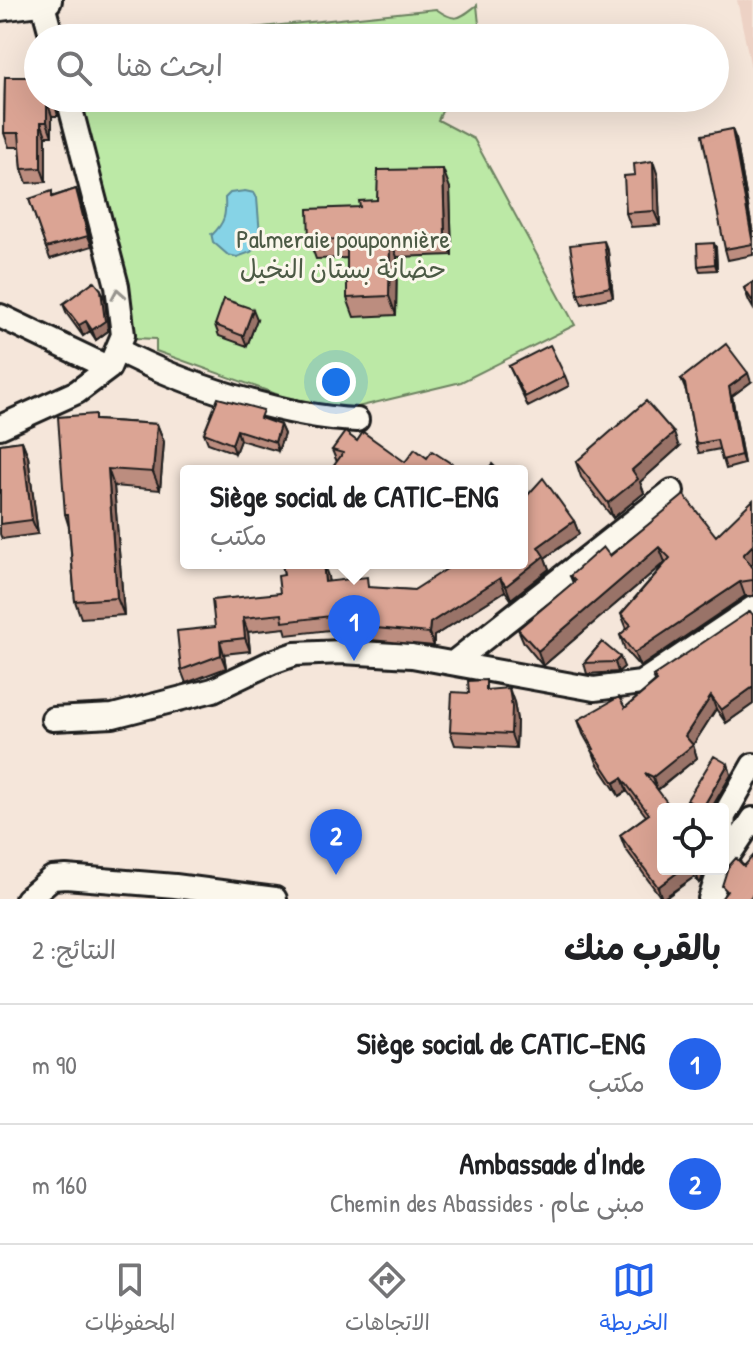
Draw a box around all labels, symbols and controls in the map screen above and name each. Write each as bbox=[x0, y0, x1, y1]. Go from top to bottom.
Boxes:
search box bbox=[24, 24, 729, 112]
text: ابحث هنا bbox=[116, 45, 223, 85]
icon: search bbox=[52, 46, 96, 90]
park label: Palmeraie pouponnière حضانة بستان النخيل bbox=[236, 221, 450, 286]
one-way arrow bbox=[110, 287, 127, 300]
your location bbox=[316, 362, 356, 402]
popup bbox=[180, 465, 528, 569]
text: Siège social de CATIC-ENG bbox=[210, 476, 498, 516]
text: مكتب bbox=[210, 518, 267, 553]
pin: 1 bbox=[328, 595, 380, 661]
map controls bbox=[657, 803, 729, 875]
button: locate bbox=[657, 803, 729, 875]
pin: 2 bbox=[310, 809, 362, 875]
text: بالقرب منك bbox=[564, 925, 721, 971]
text: النتائج: 2 bbox=[32, 932, 116, 967]
text: Siège social de CATIC-ENG bbox=[357, 1023, 645, 1063]
text: 90 m bbox=[32, 1047, 77, 1082]
text: 1 bbox=[690, 1047, 700, 1082]
text: مكتب bbox=[588, 1065, 645, 1100]
text: Ambassade d'Inde bbox=[460, 1143, 645, 1183]
text: 160 m bbox=[32, 1167, 87, 1202]
text: 2 bbox=[689, 1167, 701, 1202]
text: مبنى عام · Chemin des Abassides bbox=[330, 1185, 645, 1220]
tab: المحفوظات bbox=[85, 1258, 175, 1342]
tab: الاتجاهات bbox=[345, 1258, 430, 1342]
tab: الخريطة bbox=[600, 1258, 668, 1342]

